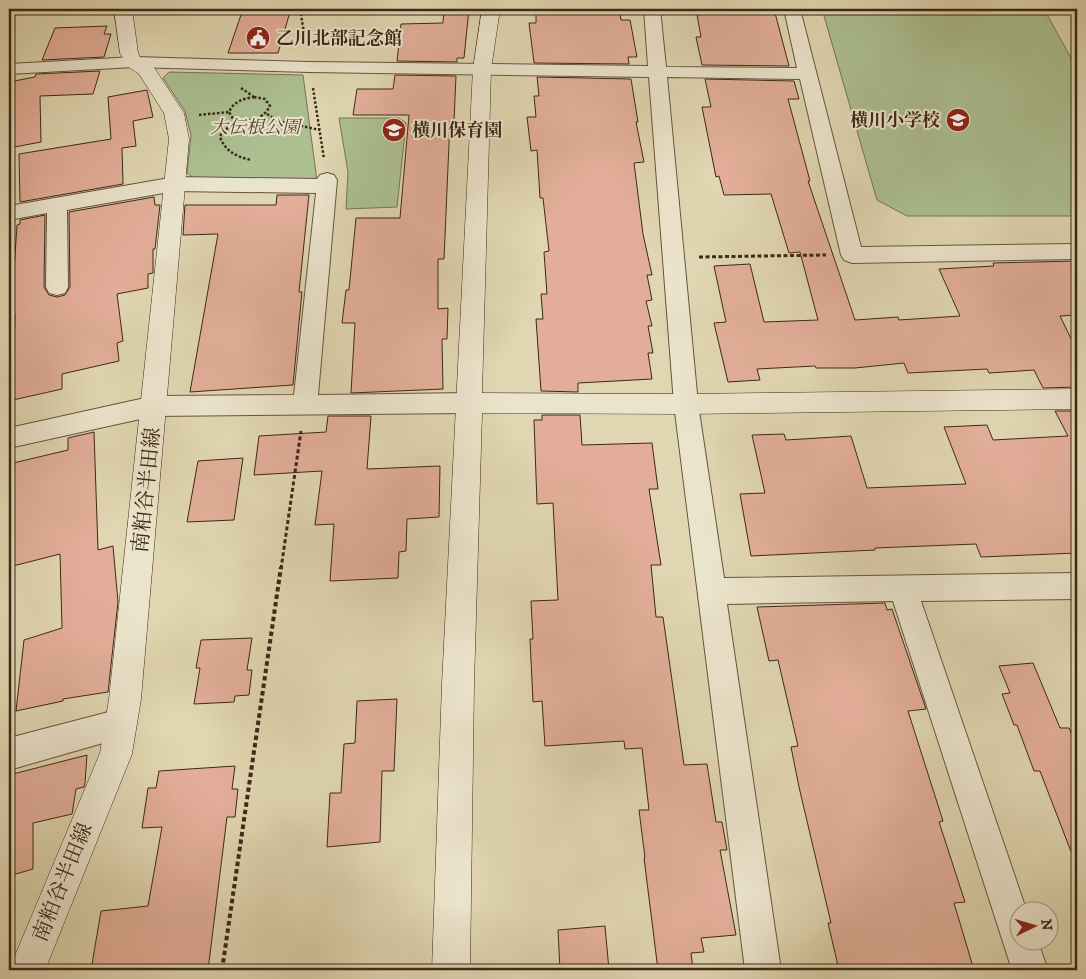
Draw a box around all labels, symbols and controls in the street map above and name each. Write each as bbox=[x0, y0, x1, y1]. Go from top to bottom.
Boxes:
public building icon: 乙川北部記念館 bbox=[245, 25, 271, 51]
place label: 乙川北部記念館 bbox=[276, 28, 402, 50]
school or university icon: 横川小学校 bbox=[945, 107, 971, 133]
place label: 横川小学校 bbox=[850, 110, 940, 132]
park label: 大伝根公園 bbox=[210, 117, 303, 139]
school or university icon: 横川保育園 bbox=[381, 117, 407, 143]
place label: 横川保育園 bbox=[412, 120, 502, 142]
street label: 南粕谷半田線 bbox=[127, 426, 167, 554]
street label: 南粕谷半田線 bbox=[27, 819, 99, 946]
north arrow bbox=[1008, 902, 1058, 952]
text: N bbox=[1036, 918, 1055, 932]

